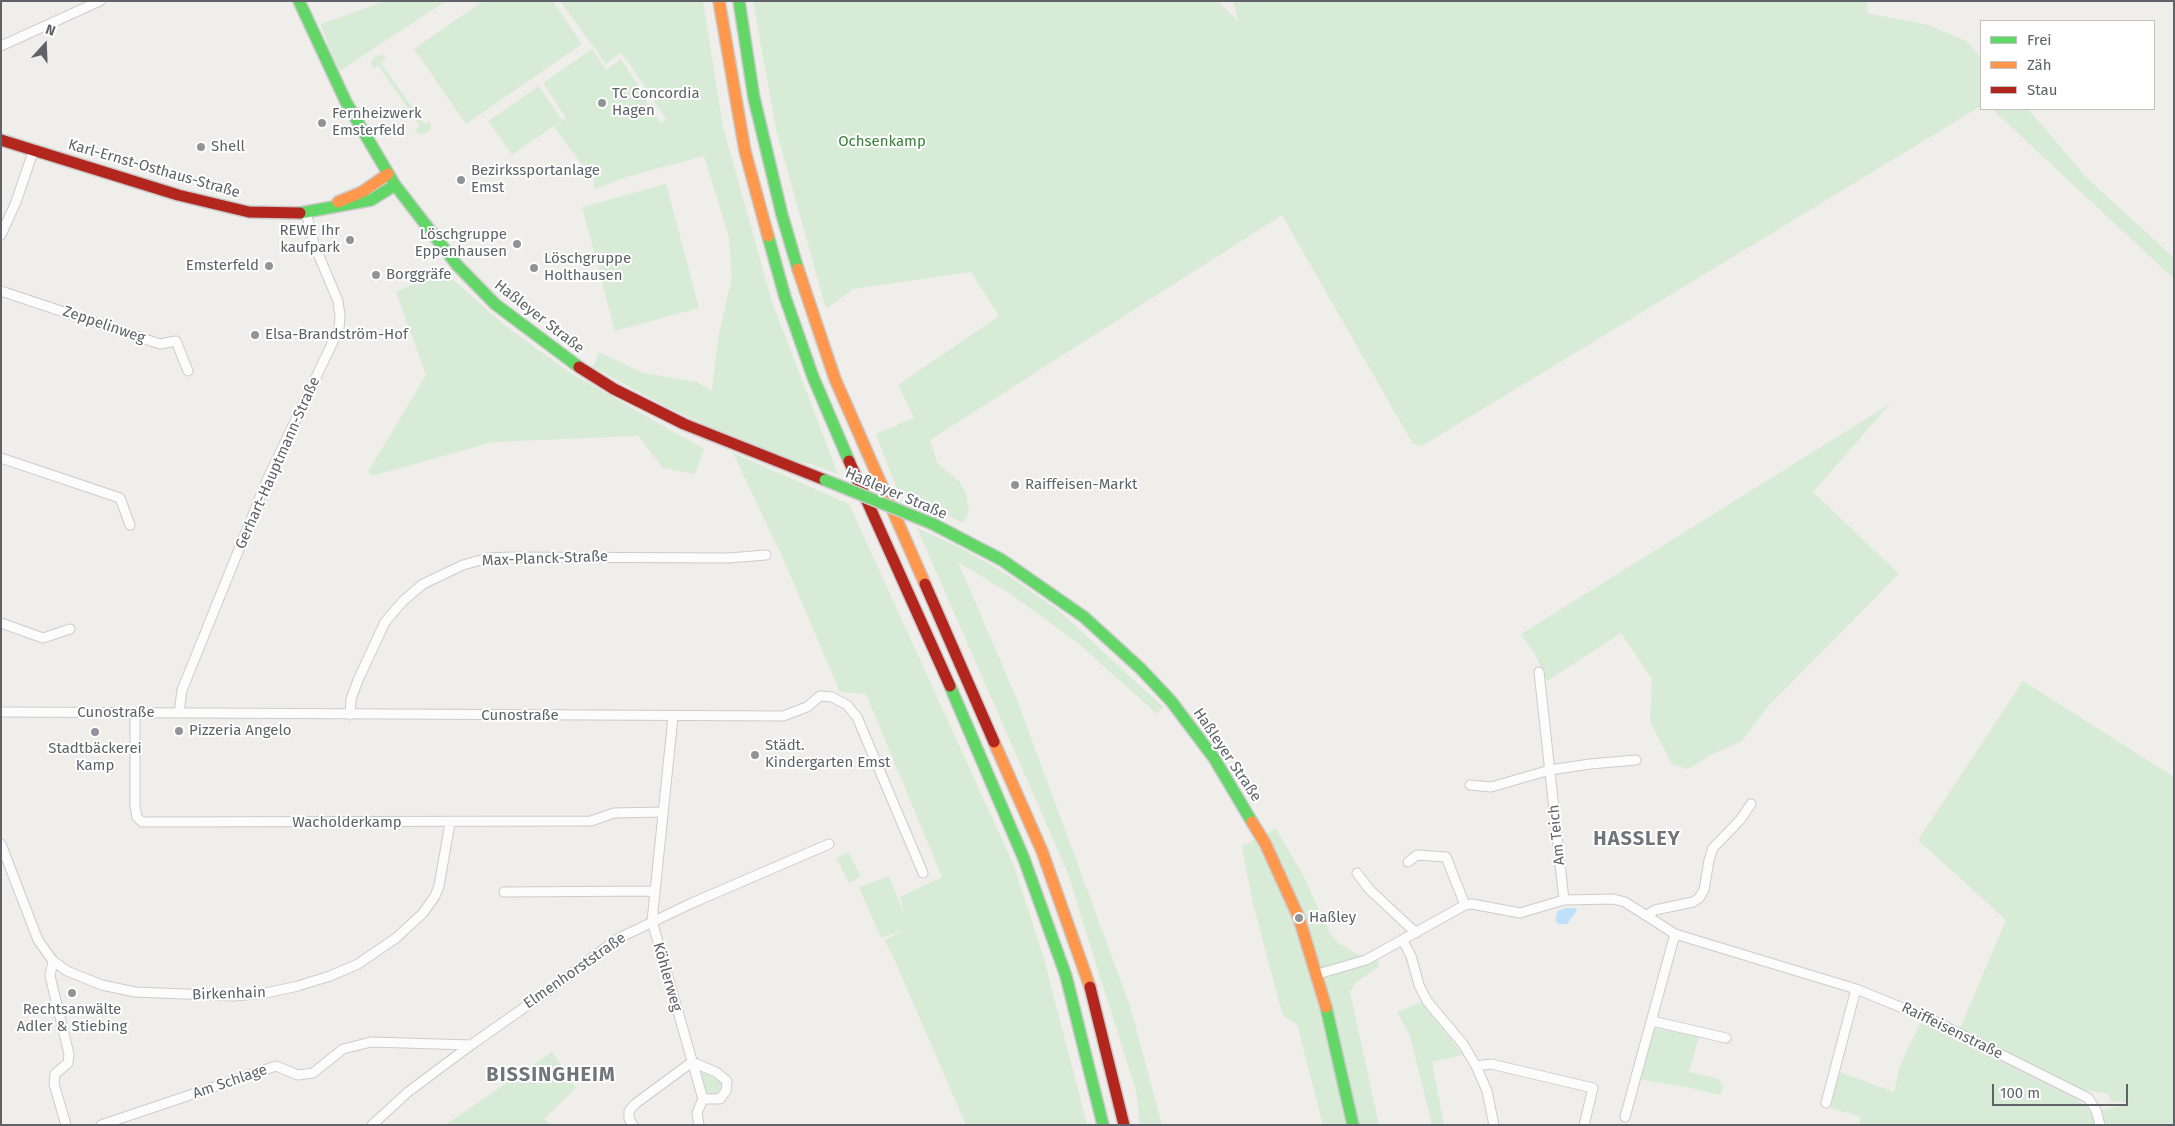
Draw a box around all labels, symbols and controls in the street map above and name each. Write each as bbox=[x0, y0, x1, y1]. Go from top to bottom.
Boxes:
north arrow bbox=[20, 20, 70, 70]
legend bbox=[1980, 20, 2155, 110]
text: N bbox=[43, 21, 58, 40]
text: Frei bbox=[2027, 31, 2052, 49]
text: Zäh bbox=[2027, 56, 2052, 74]
text: Stau bbox=[2027, 81, 2057, 99]
place label: TC Concordia Hagen bbox=[612, 85, 700, 120]
marker: TC Concordia Hagen bbox=[596, 97, 608, 109]
place label: Fernheizwerk Emsterfeld bbox=[332, 105, 422, 140]
marker: Fernheizwerk Emsterfeld bbox=[316, 117, 328, 129]
park label: Ochsenkamp bbox=[838, 133, 926, 151]
street label: Karl-Ernst-Osthaus-Straße bbox=[66, 136, 242, 202]
place label: Shell bbox=[211, 138, 245, 156]
marker: Shell bbox=[195, 141, 207, 153]
place label: Bezirkssportanlage Emst bbox=[471, 162, 600, 197]
marker: Bezirkssportanlage Emst bbox=[455, 174, 467, 186]
place label: REWE Ihr kaufpark bbox=[280, 222, 340, 257]
place label: Löschgruppe Eppenhausen bbox=[415, 226, 507, 261]
marker: REWE Ihr kaufpark bbox=[344, 234, 356, 246]
marker: Löschgruppe Eppenhausen bbox=[511, 238, 523, 250]
place label: Löschgruppe Holthausen bbox=[544, 250, 631, 285]
place label: Emsterfeld bbox=[186, 257, 259, 275]
marker: Emsterfeld bbox=[263, 260, 275, 272]
marker: Löschgruppe Holthausen bbox=[528, 262, 540, 274]
place label: Borggräfe bbox=[386, 266, 452, 284]
marker: Borggräfe bbox=[370, 269, 382, 281]
street label: Haßleyer Straße bbox=[490, 276, 588, 358]
street label: Zeppelinweg bbox=[61, 303, 147, 347]
place label: Elsa-Brandström-Hof bbox=[265, 326, 408, 344]
marker: Elsa-Brandström-Hof bbox=[249, 329, 261, 341]
street label: Gerhart-Hauptmann-Straße bbox=[232, 374, 324, 552]
street label: Haßleyer Straße bbox=[842, 464, 950, 524]
place label: Raiffeisen-Markt bbox=[1025, 476, 1137, 494]
marker: Raiffeisen-Markt bbox=[1009, 479, 1021, 491]
street label: Max-Planck-Straße bbox=[482, 548, 608, 570]
street label: Cunostraße bbox=[77, 704, 155, 722]
street label: Haßleyer Straße bbox=[1189, 705, 1265, 805]
street label: Cunostraße bbox=[481, 707, 559, 725]
place label: Pizzeria Angelo bbox=[189, 722, 291, 740]
marker: Pizzeria Angelo bbox=[173, 725, 185, 737]
marker: Stadtbäckerei Kamp bbox=[89, 726, 101, 738]
place label: Städt. Kindergarten Emst bbox=[765, 737, 890, 772]
place label: Stadtbäckerei Kamp bbox=[48, 740, 142, 775]
marker: Städt. Kindergarten Emst bbox=[749, 749, 761, 761]
street label: Am Teich bbox=[1545, 804, 1569, 866]
street label: Wacholderkamp bbox=[292, 814, 402, 832]
district label: HASSLEY bbox=[1592, 827, 1682, 851]
place label: Haßley bbox=[1309, 909, 1356, 927]
marker: Haßley bbox=[1293, 912, 1305, 924]
street label: Elmenhorststraße bbox=[520, 929, 630, 1013]
street label: Köhlerweg bbox=[649, 940, 685, 1014]
street label: Birkenhain bbox=[192, 984, 266, 1004]
marker: Rechtsanwälte Adler & Stiebing bbox=[66, 987, 78, 999]
street label: Raiffeisenstraße bbox=[1898, 999, 2006, 1063]
place label: Rechtsanwälte Adler & Stiebing bbox=[17, 1001, 127, 1036]
street label: Am Schlage bbox=[190, 1061, 270, 1103]
district label: BISSINGHEIM bbox=[485, 1063, 617, 1087]
scale bar bbox=[1995, 1074, 2131, 1106]
text: 100 m bbox=[2000, 1084, 2040, 1102]

